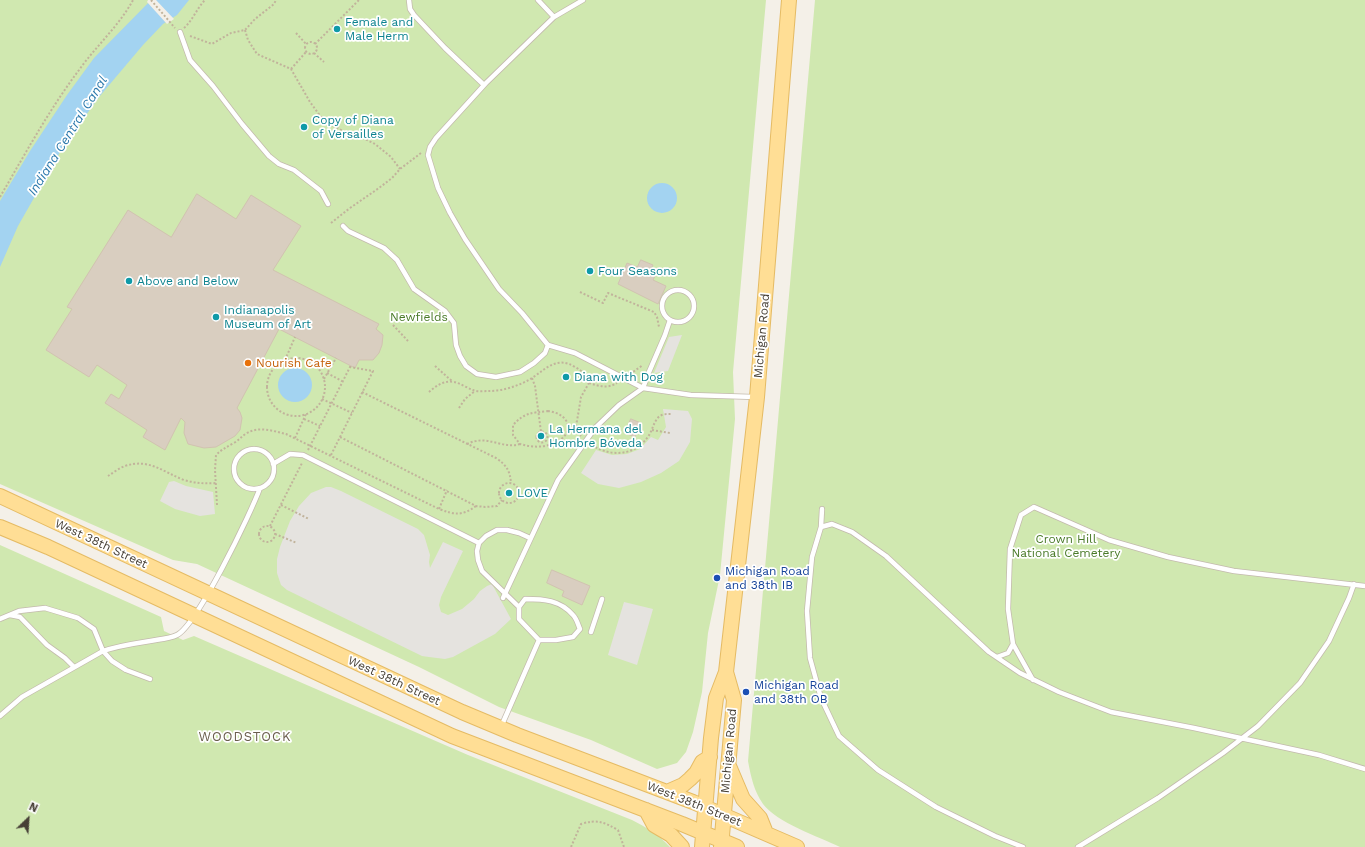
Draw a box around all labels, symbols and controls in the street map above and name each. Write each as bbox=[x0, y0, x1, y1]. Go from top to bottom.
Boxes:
place label: Female and Male Herm bbox=[345, 15, 413, 43]
marker: Female and Male Herm bbox=[332, 24, 342, 34]
water label: Indiana Central Canal bbox=[25, 74, 111, 198]
place label: Copy of Diana of Versailles bbox=[312, 113, 394, 141]
marker: Copy of Diana of Versailles bbox=[299, 122, 309, 132]
place label: Four Seasons bbox=[598, 264, 677, 278]
marker: Four Seasons bbox=[585, 266, 595, 276]
place label: Above and Below bbox=[137, 274, 238, 288]
marker: Above and Below bbox=[124, 276, 134, 286]
street label: Michigan Road bbox=[751, 293, 773, 379]
place label: Indianapolis Museum of Art bbox=[224, 303, 311, 331]
park label: Newfields bbox=[390, 310, 448, 324]
marker: Indianapolis Museum of Art bbox=[211, 312, 221, 322]
place label: Nourish Cafe bbox=[256, 356, 332, 370]
marker: Nourish Cafe bbox=[243, 358, 253, 368]
place label: Diana with Dog bbox=[574, 370, 663, 384]
marker: Diana with Dog bbox=[561, 372, 571, 382]
place label: La Hermana del Hombre Bóveda bbox=[549, 422, 642, 450]
marker: La Hermana del Hombre Bóveda bbox=[536, 431, 546, 441]
place label: LOVE bbox=[517, 486, 548, 500]
marker: LOVE bbox=[504, 488, 514, 498]
street label: West 38th Street bbox=[52, 516, 150, 572]
park label: Crown Hill National Cemetery bbox=[1011, 532, 1121, 560]
place label: Michigan Road and 38th IB bbox=[725, 564, 810, 592]
marker: Michigan Road and 38th IB bbox=[712, 573, 722, 583]
street label: West 38th Street bbox=[345, 653, 443, 709]
place label: Michigan Road and 38th OB bbox=[754, 678, 839, 706]
marker: Michigan Road and 38th OB bbox=[741, 687, 751, 697]
street label: Michigan Road bbox=[718, 708, 740, 794]
district label: WOODSTOCK bbox=[199, 729, 291, 745]
street label: West 38th Street bbox=[645, 778, 743, 830]
north arrow bbox=[8, 799, 48, 839]
text: N bbox=[27, 800, 40, 815]

